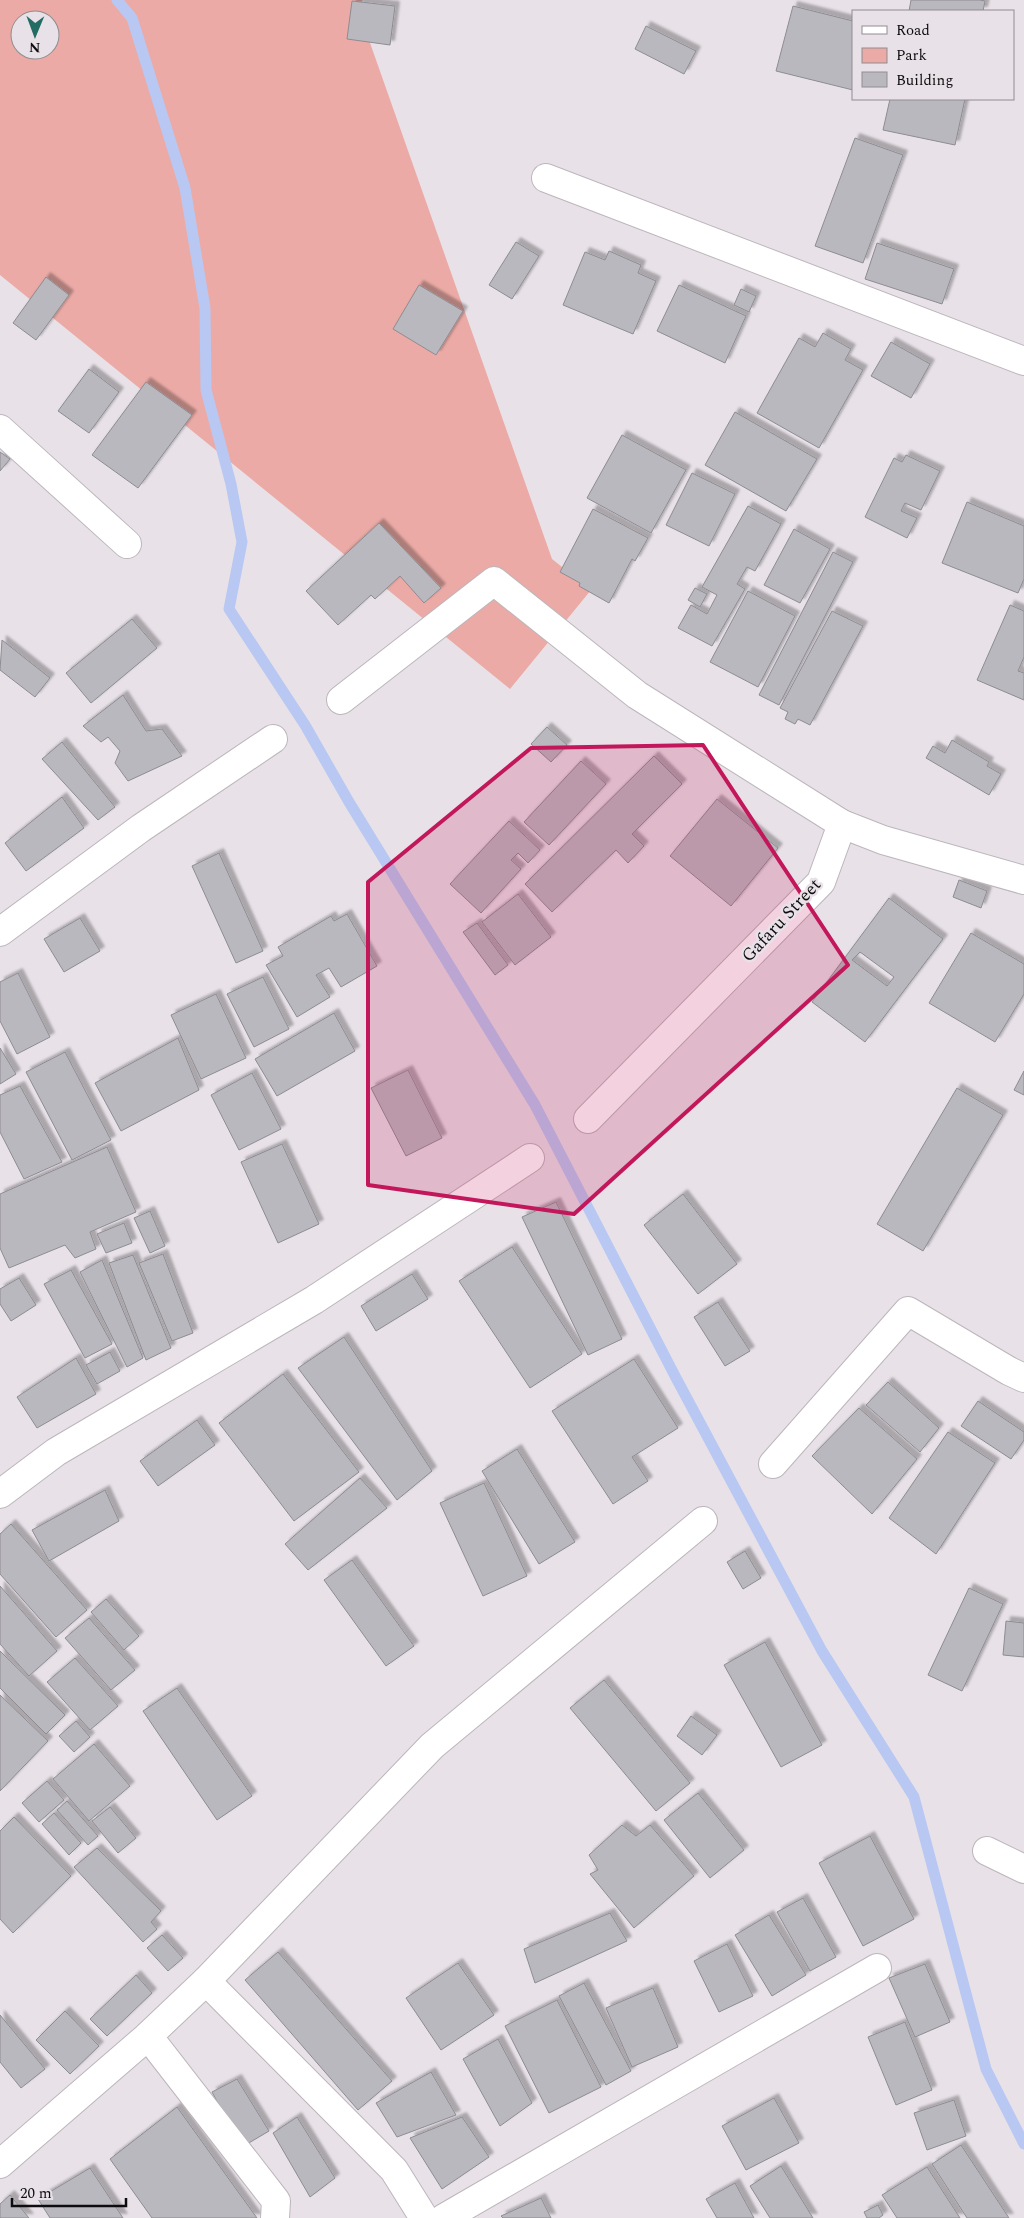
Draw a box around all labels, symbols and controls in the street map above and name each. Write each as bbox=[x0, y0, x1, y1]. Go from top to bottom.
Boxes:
north arrow bbox=[10, 10, 60, 60]
legend bbox=[852, 10, 1014, 100]
text: Road bbox=[896, 19, 930, 42]
text: N bbox=[29, 37, 41, 58]
text: Park bbox=[896, 44, 927, 67]
text: Building bbox=[896, 69, 953, 92]
street label: Gafaru Street bbox=[735, 872, 828, 968]
scale bar bbox=[12, 2176, 126, 2208]
text: 20 m bbox=[20, 2182, 52, 2205]

